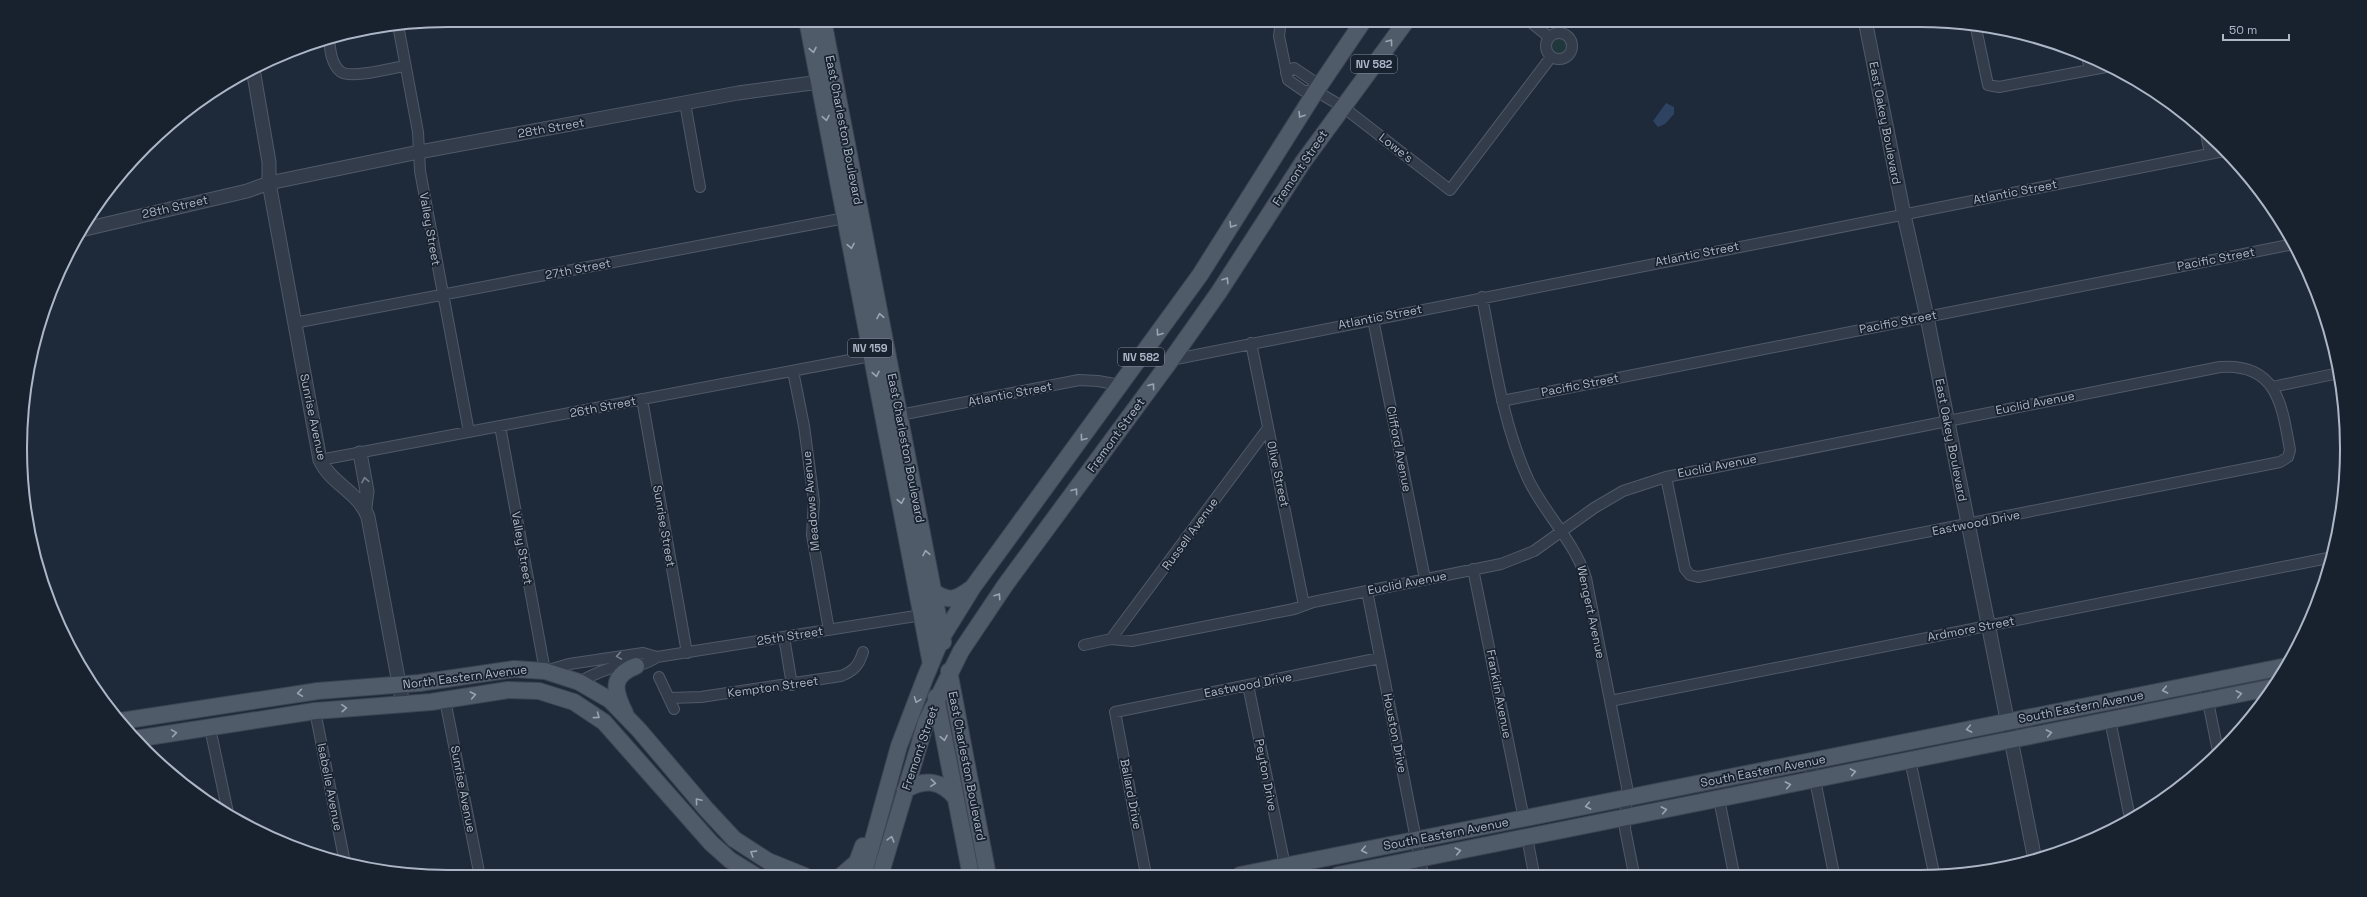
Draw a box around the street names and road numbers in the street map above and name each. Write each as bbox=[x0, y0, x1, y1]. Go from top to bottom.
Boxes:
street label: East Charleston Boulevard bbox=[822, 54, 866, 206]
road number: NV 582 bbox=[1351, 55, 1397, 73]
street label: East Oakey Boulevard bbox=[1865, 60, 1905, 186]
street label: 28th Street bbox=[516, 114, 586, 142]
street label: Fremont Street bbox=[1269, 127, 1331, 209]
street label: Lowe's bbox=[1376, 130, 1416, 166]
street label: Atlantic Street bbox=[1972, 176, 2058, 208]
street label: Valley Street bbox=[416, 191, 444, 267]
street label: 28th Street bbox=[140, 192, 210, 222]
street label: Atlantic Street bbox=[1654, 238, 1740, 270]
street label: Pacific Street bbox=[2176, 244, 2256, 274]
street label: 27th Street bbox=[544, 255, 612, 283]
street label: Atlantic Street bbox=[1337, 301, 1423, 333]
street label: Pacific Street bbox=[1858, 307, 1938, 337]
road number: NV 159 bbox=[848, 339, 892, 357]
road number: NV 582 bbox=[1118, 348, 1164, 366]
street label: Pacific Street bbox=[1540, 370, 1620, 400]
street label: Sunrise Avenue bbox=[296, 372, 330, 462]
street label: East Charleston Boulevard bbox=[884, 372, 928, 524]
street label: East Oakey Boulevard bbox=[1931, 377, 1971, 503]
street label: Atlantic Street bbox=[967, 378, 1053, 410]
street label: Euclid Avenue bbox=[1994, 387, 2076, 419]
street label: 26th Street bbox=[568, 393, 638, 421]
street label: Fremont Street bbox=[1084, 395, 1148, 475]
street label: Clifford Avenue bbox=[1383, 405, 1415, 493]
street label: Olive Street bbox=[1263, 440, 1293, 508]
street label: Meadows Avenue bbox=[799, 450, 823, 552]
street label: Euclid Avenue bbox=[1676, 450, 1758, 482]
street label: Sunrise Street bbox=[649, 484, 679, 568]
street label: Russell Avenue bbox=[1158, 495, 1222, 573]
street label: Eastwood Drive bbox=[1931, 507, 2021, 539]
street label: Valley Street bbox=[508, 510, 536, 586]
street label: Wengert Avenue bbox=[1573, 564, 1609, 660]
street label: Euclid Avenue bbox=[1366, 567, 1448, 599]
street label: Ardmore Street bbox=[1926, 613, 2016, 645]
street label: 25th Street bbox=[756, 623, 824, 649]
street label: Franklin Avenue bbox=[1483, 648, 1515, 740]
street label: North Eastern Avenue bbox=[402, 661, 528, 693]
street label: Eastwood Drive bbox=[1203, 669, 1293, 701]
street label: Kempton Street bbox=[726, 673, 820, 701]
street label: South Eastern Avenue bbox=[2017, 687, 2145, 727]
street label: East Charleston Boulevard bbox=[945, 690, 989, 842]
street label: Houston Drive bbox=[1379, 692, 1411, 774]
street label: Fremont Street bbox=[898, 704, 942, 792]
street label: Peyton Drive bbox=[1251, 737, 1281, 813]
street label: Isabelle Avenue bbox=[314, 742, 346, 832]
street label: Sunrise Avenue bbox=[447, 744, 479, 834]
street label: South Eastern Avenue bbox=[1699, 751, 1827, 791]
street label: Ballard Drive bbox=[1116, 757, 1146, 831]
street label: South Eastern Avenue bbox=[1382, 814, 1510, 854]

